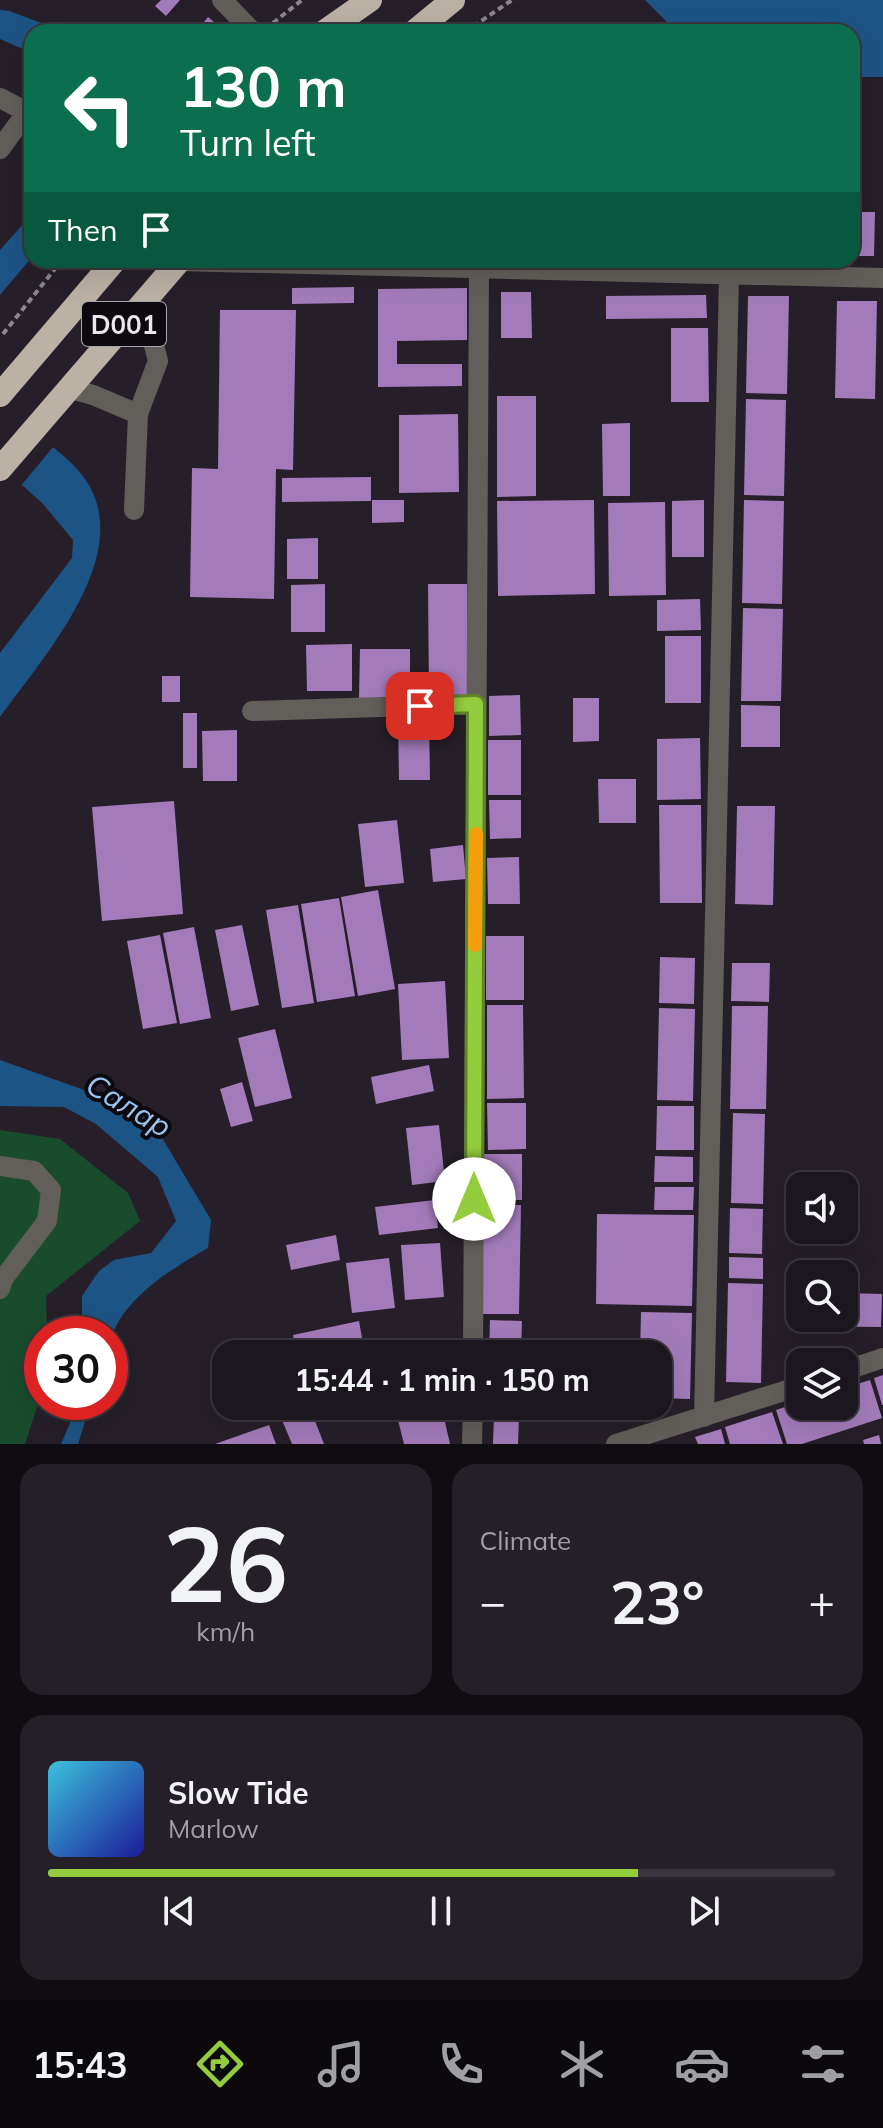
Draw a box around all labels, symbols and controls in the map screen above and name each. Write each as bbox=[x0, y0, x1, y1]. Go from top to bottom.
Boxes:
text: 130 m bbox=[180, 51, 347, 121]
icon: left bbox=[48, 56, 152, 160]
text: Turn left bbox=[180, 120, 316, 165]
icon: arrive bbox=[134, 208, 178, 252]
text: Then bbox=[48, 211, 118, 249]
road number: D001 bbox=[82, 302, 166, 346]
pin bbox=[386, 672, 454, 740]
icon: arrive bbox=[398, 684, 442, 728]
water label: Салар bbox=[79, 1065, 179, 1145]
position arrow bbox=[432, 1157, 516, 1241]
map controls bbox=[786, 1172, 858, 1420]
button: sound bbox=[786, 1172, 858, 1244]
button: search bbox=[786, 1260, 858, 1332]
speed limit sign: 30 bbox=[24, 1316, 128, 1420]
button: layers bbox=[786, 1348, 858, 1420]
text: 15:44 · 1 min · 150 m bbox=[294, 1361, 590, 1399]
text: 26 bbox=[163, 1497, 288, 1628]
text: Climate bbox=[480, 1524, 571, 1557]
text: 23° bbox=[610, 1564, 705, 1639]
text: − bbox=[480, 1574, 506, 1629]
text: + bbox=[809, 1574, 835, 1629]
text: km/h bbox=[196, 1615, 255, 1648]
text: Slow Tide bbox=[168, 1774, 309, 1812]
text: Marlow bbox=[168, 1812, 259, 1845]
icon: previous bbox=[157, 1889, 201, 1933]
icon: pause bbox=[419, 1889, 463, 1933]
icon: next bbox=[682, 1889, 726, 1933]
icon: directions bbox=[192, 2036, 248, 2092]
icon: music bbox=[313, 2036, 369, 2092]
icon: phone bbox=[433, 2036, 489, 2092]
icon: climate bbox=[554, 2036, 610, 2092]
icon: car bbox=[674, 2036, 730, 2092]
icon: filters bbox=[795, 2036, 851, 2092]
text: 15:43 bbox=[32, 2042, 128, 2087]

